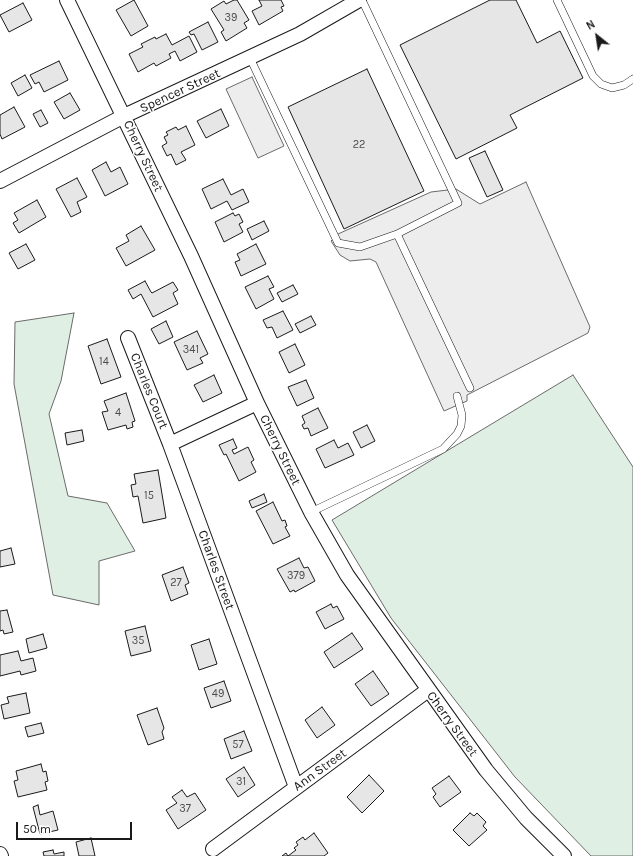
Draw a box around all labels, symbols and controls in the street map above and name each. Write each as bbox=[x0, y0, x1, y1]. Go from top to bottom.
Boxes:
house number: 39 bbox=[225, 11, 237, 25]
north arrow bbox=[577, 16, 617, 56]
text: N bbox=[584, 18, 597, 33]
street label: Spencer Street bbox=[137, 66, 223, 116]
street label: Cherry Street bbox=[120, 118, 166, 194]
house number: 22 bbox=[353, 138, 365, 152]
house number: 341 bbox=[183, 343, 199, 357]
street label: Charles Court bbox=[127, 351, 171, 431]
house number: 14 bbox=[99, 355, 109, 369]
house number: 4 bbox=[115, 406, 121, 420]
street label: Cherry Street bbox=[256, 412, 304, 488]
house number: 15 bbox=[144, 489, 154, 503]
street label: Charles Street bbox=[194, 528, 238, 612]
house number: 379 bbox=[287, 569, 305, 583]
house number: 27 bbox=[170, 576, 182, 590]
house number: 35 bbox=[132, 634, 144, 648]
house number: 49 bbox=[212, 687, 224, 701]
street label: Cherry Street bbox=[423, 688, 481, 760]
house number: 57 bbox=[232, 738, 244, 752]
street label: Ann Street bbox=[290, 745, 350, 795]
house number: 31 bbox=[236, 775, 246, 789]
house number: 37 bbox=[179, 802, 191, 816]
scale bar bbox=[18, 814, 134, 840]
text: 50 m bbox=[23, 822, 51, 836]

